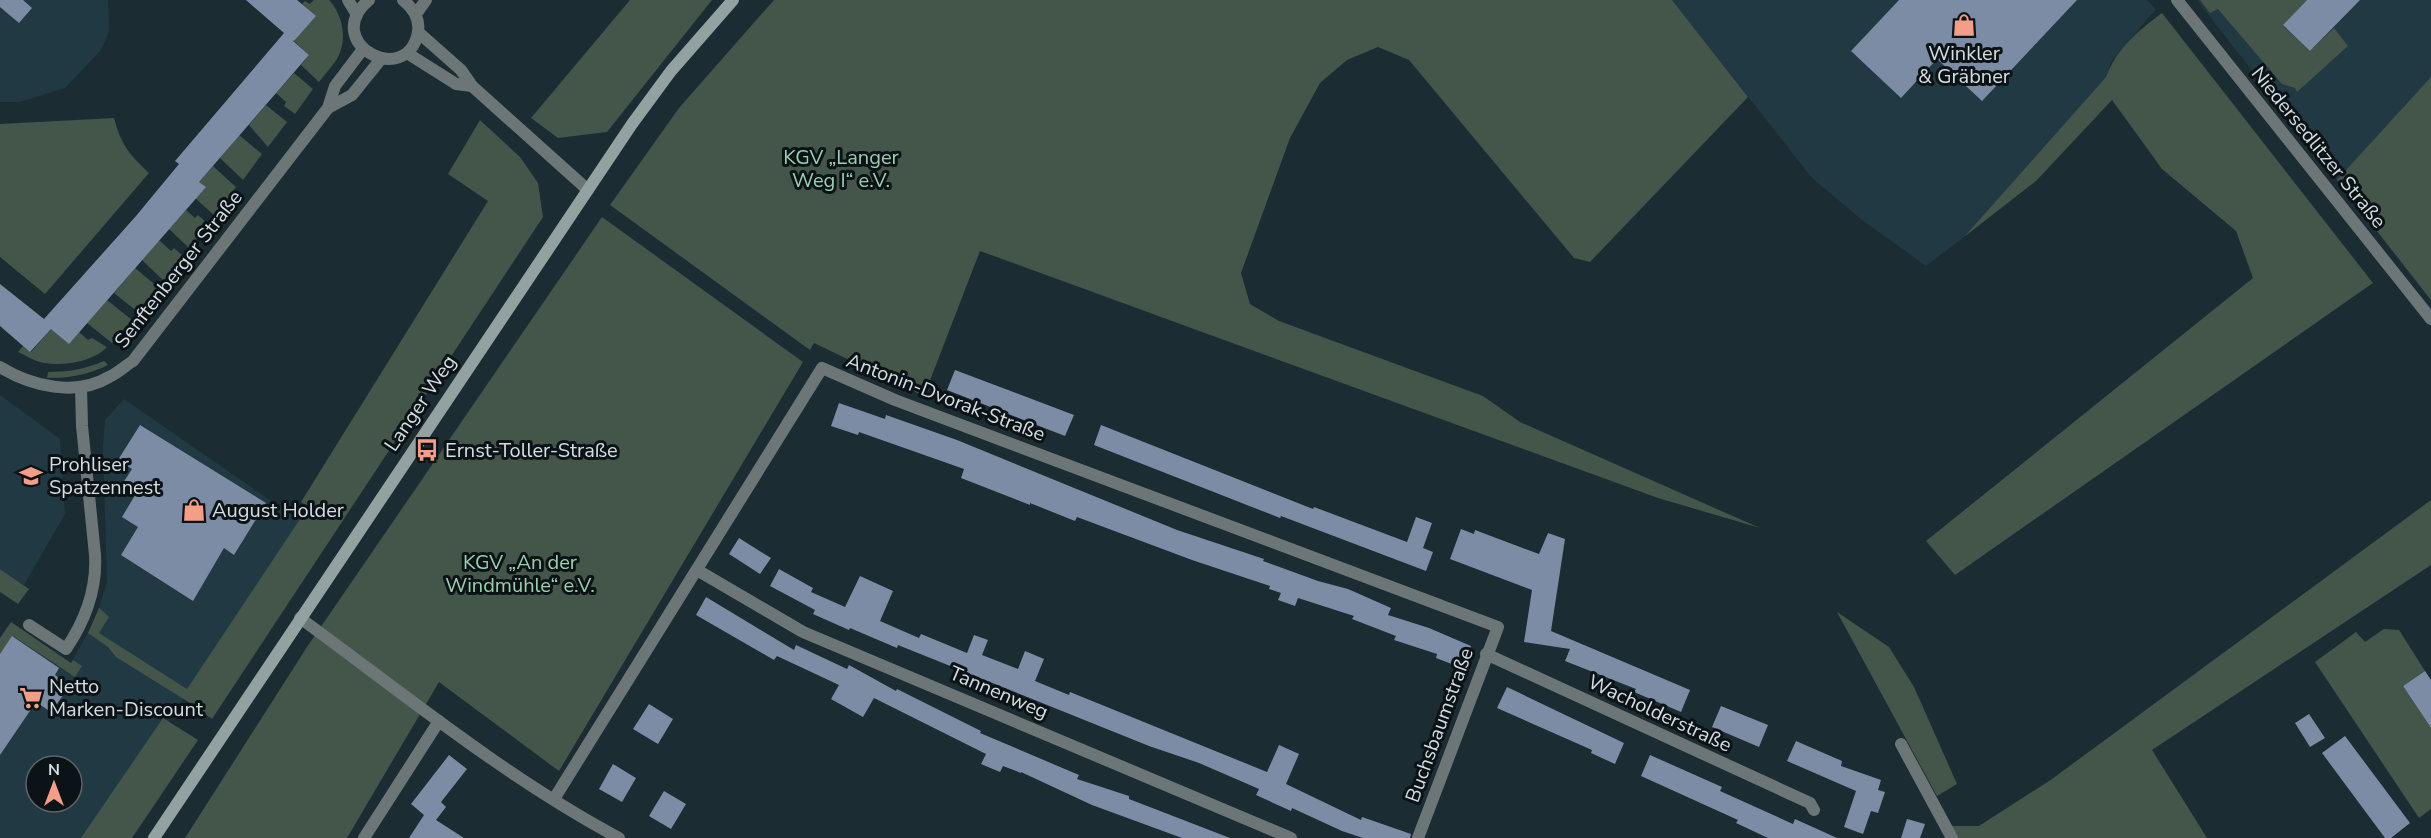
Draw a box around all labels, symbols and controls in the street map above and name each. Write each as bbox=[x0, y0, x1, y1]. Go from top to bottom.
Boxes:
shop icon: Winkler & Gräbner bbox=[1951, 12, 1977, 38]
place label: Winkler & Gräbner bbox=[1918, 40, 2010, 90]
street label: Niedersedlitzer Straße bbox=[2245, 61, 2392, 234]
park label: KGV „Langer Weg I“ e.V. bbox=[783, 144, 899, 194]
street label: Senftenberger Straße bbox=[108, 185, 249, 354]
street label: Antonin-Dvorak-Straße bbox=[843, 347, 1049, 448]
street label: Langer Weg bbox=[378, 350, 463, 457]
bus stop icon: Ernst-Toller-Straße bbox=[414, 437, 440, 463]
place label: Ernst-Toller-Straße bbox=[445, 437, 618, 464]
place label: Prohliser Spatzennest bbox=[49, 451, 161, 501]
school or university icon: Prohliser Spatzennest bbox=[18, 463, 44, 489]
shop icon: August Holder bbox=[181, 497, 207, 523]
place label: August Holder bbox=[212, 497, 344, 524]
park label: KGV „An der Windmühle“ e.V. bbox=[445, 549, 595, 599]
street label: Buchsbaumstraße bbox=[1399, 644, 1480, 806]
street label: Tannenweg bbox=[945, 660, 1052, 725]
street label: Wacholderstraße bbox=[1584, 668, 1736, 759]
place label: Netto Marken-Discount bbox=[49, 673, 204, 723]
supermarket icon: Netto Marken-Discount bbox=[18, 685, 44, 711]
north arrow bbox=[24, 754, 84, 814]
text: N bbox=[48, 759, 60, 781]

